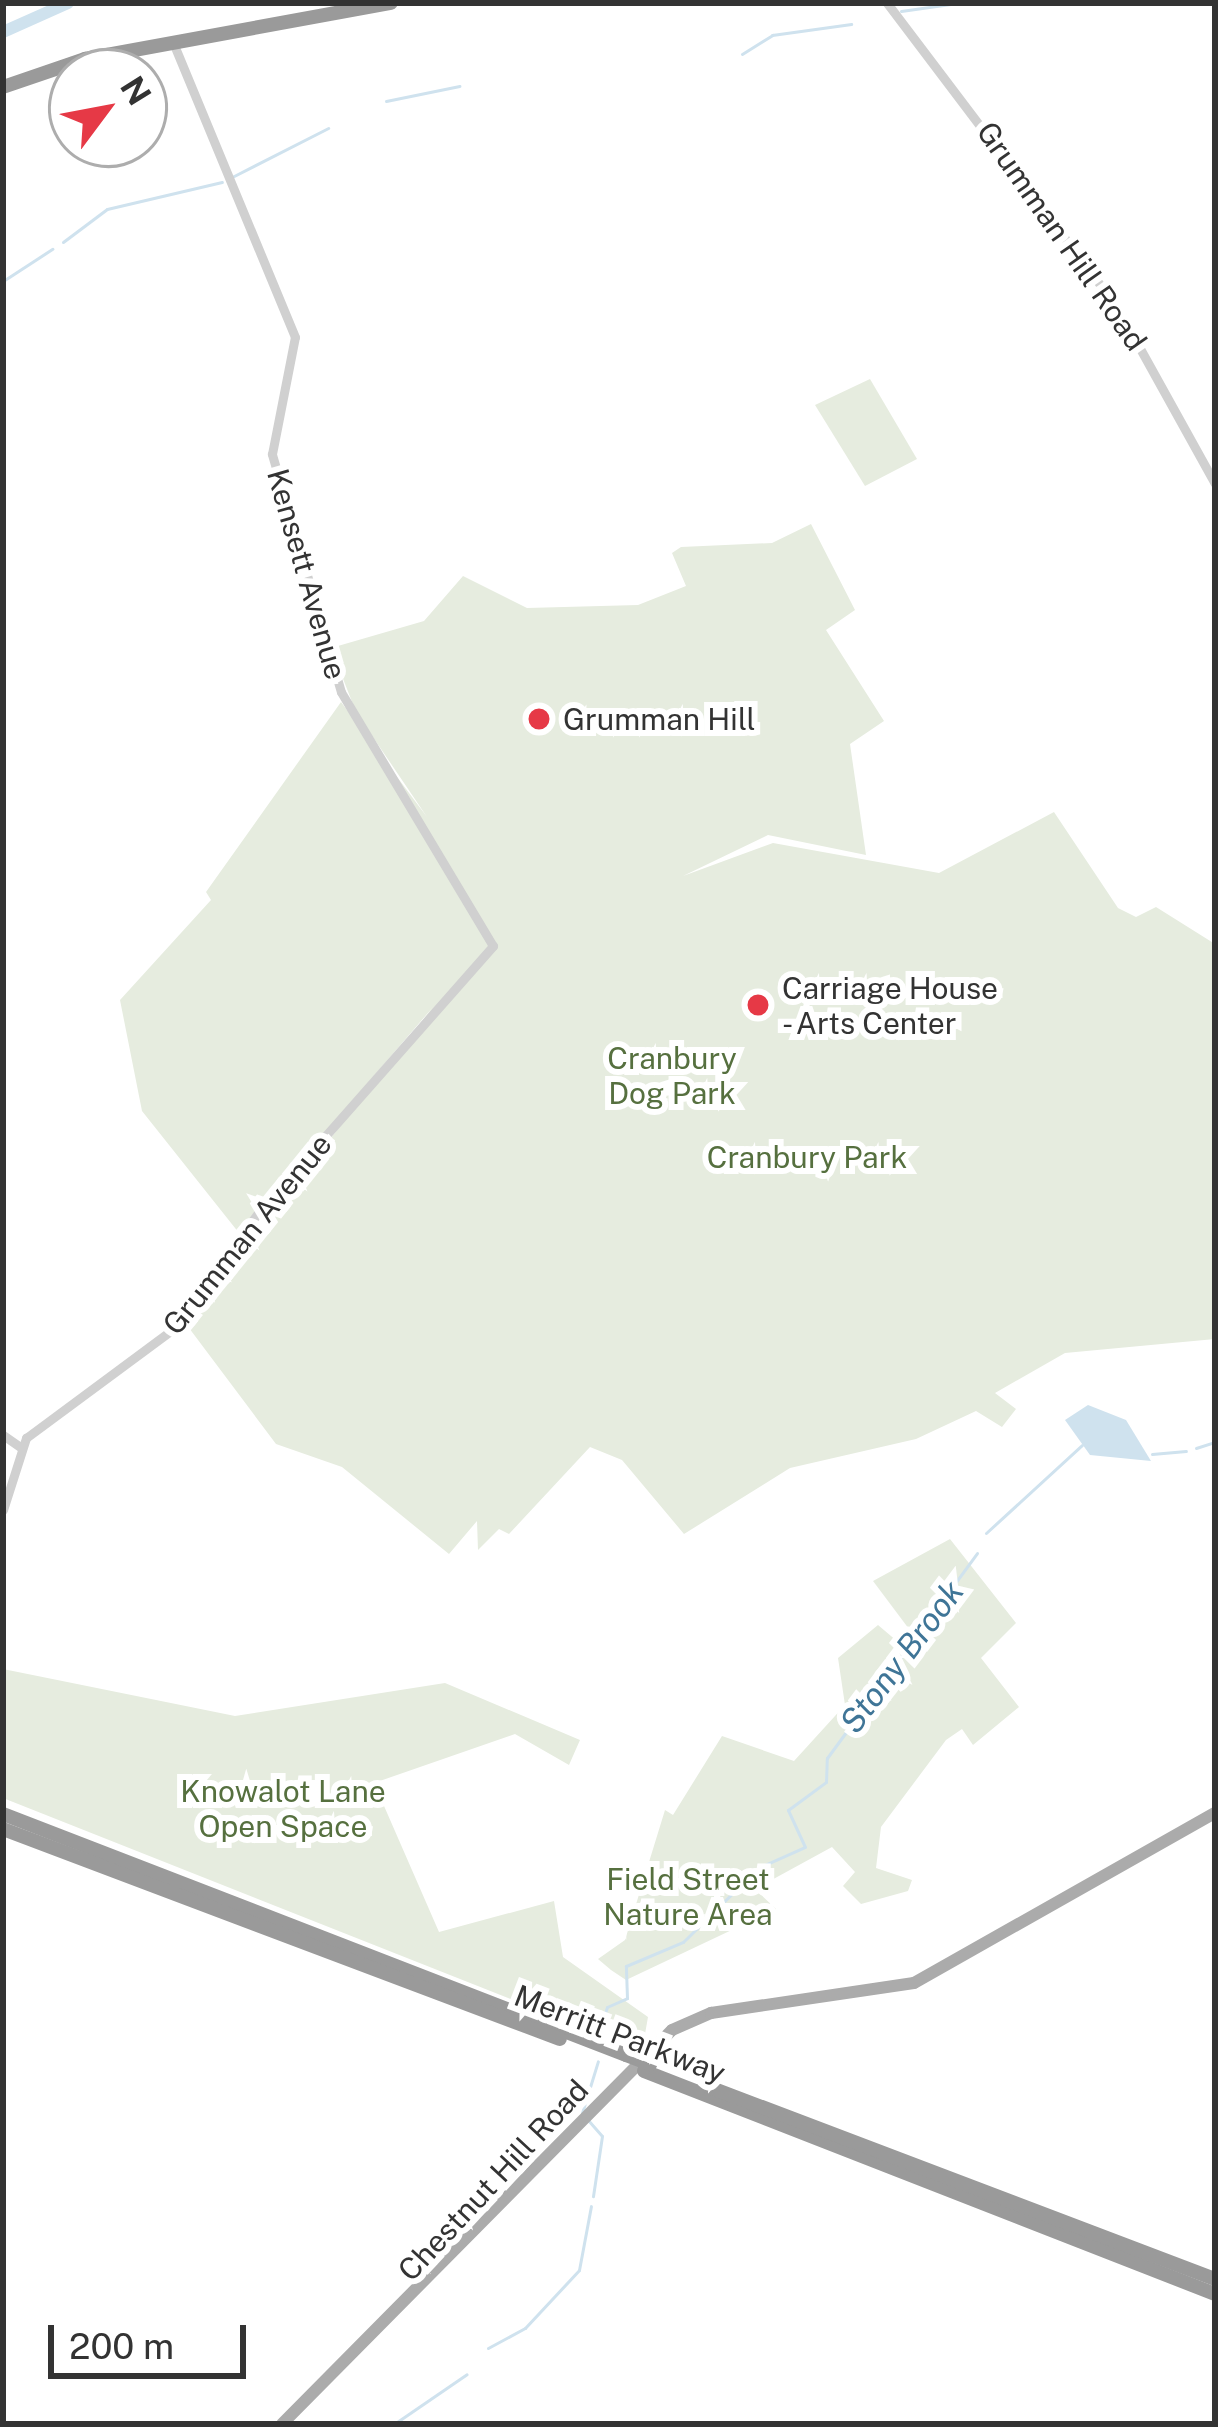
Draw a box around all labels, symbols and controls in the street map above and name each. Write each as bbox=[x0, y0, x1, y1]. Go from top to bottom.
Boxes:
north arrow bbox=[48, 48, 168, 168]
text: N bbox=[113, 69, 159, 112]
street label: Grumman Hill Road bbox=[970, 115, 1154, 357]
street label: Kensett Avenue bbox=[260, 465, 354, 683]
place label: Grumman Hill bbox=[563, 701, 756, 737]
marker: Grumman Hill bbox=[526, 706, 552, 732]
place label: Carriage House - Arts Center bbox=[782, 970, 998, 1040]
marker: Carriage House - Arts Center bbox=[745, 992, 771, 1018]
park label: Cranbury Dog Park bbox=[607, 1040, 737, 1110]
street label: Grumman Avenue bbox=[155, 1127, 339, 1341]
park label: Cranbury Park bbox=[707, 1139, 907, 1175]
water label: Stony Brook bbox=[832, 1573, 972, 1741]
park label: Knowalot Lane Open Space bbox=[180, 1773, 386, 1844]
park label: Field Street Nature Area bbox=[603, 1861, 773, 1932]
street label: Merritt Parkway bbox=[509, 1977, 731, 2091]
street label: Chestnut Hill Road bbox=[391, 2072, 595, 2288]
scale bar bbox=[54, 2301, 252, 2375]
text: 200 m bbox=[69, 2325, 174, 2367]

